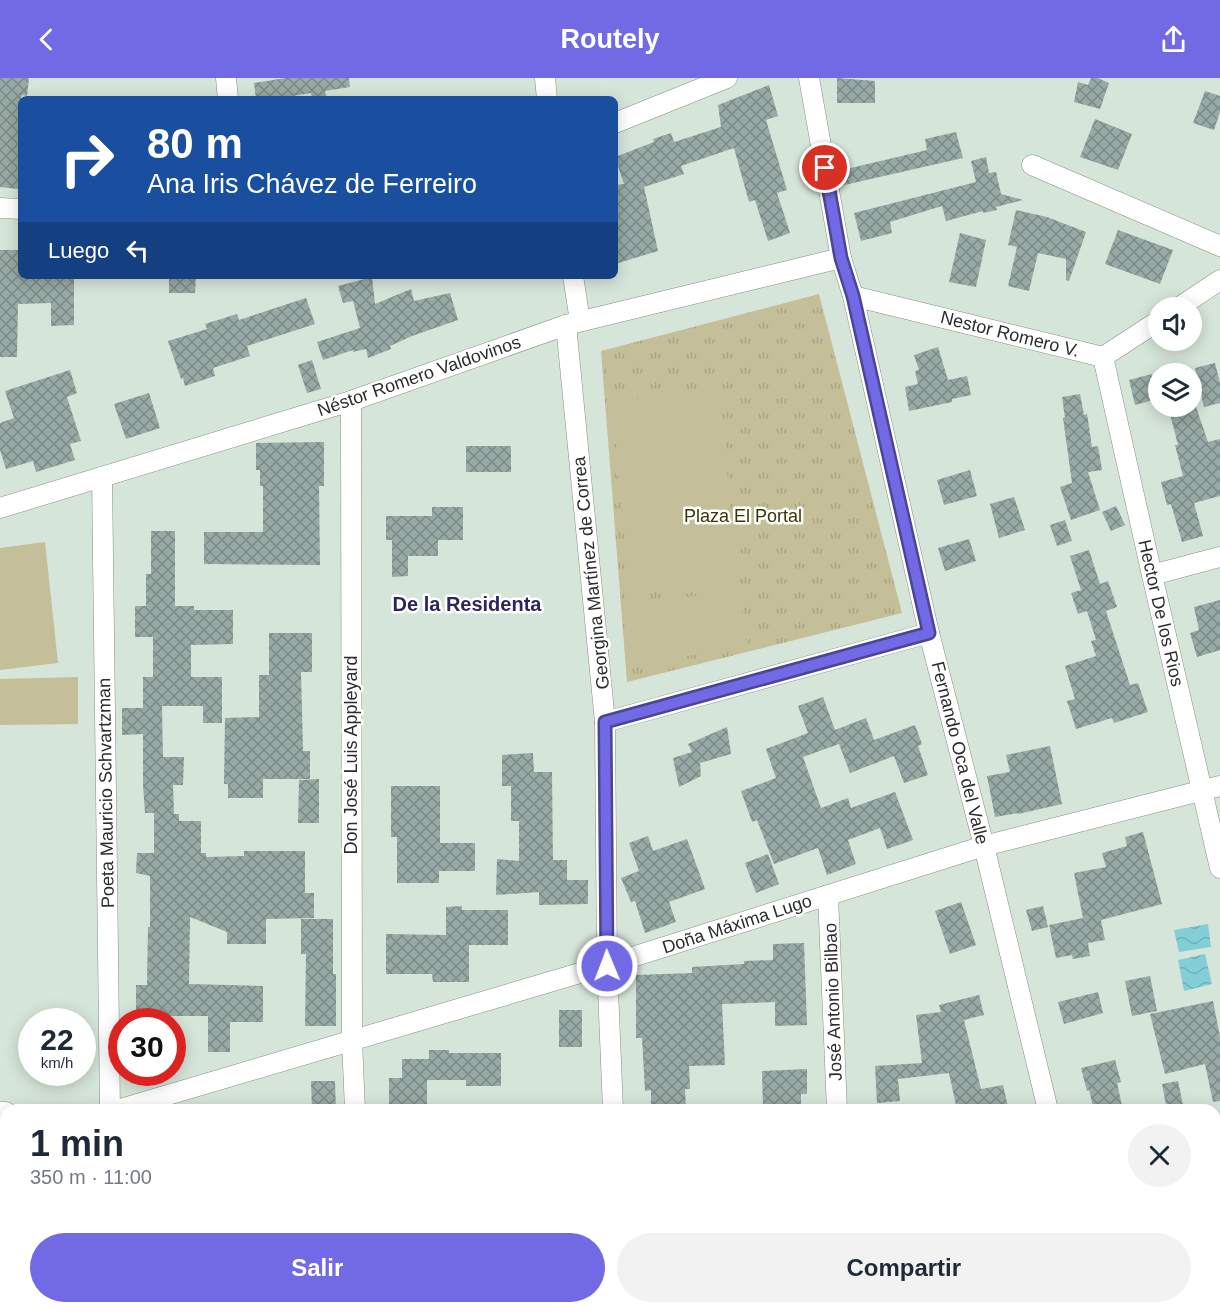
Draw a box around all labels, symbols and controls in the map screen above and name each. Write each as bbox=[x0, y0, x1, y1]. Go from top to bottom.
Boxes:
icon: back bbox=[30, 23, 63, 56]
icon: share bbox=[1157, 23, 1190, 56]
text: Routely bbox=[560, 24, 660, 54]
icon: right bbox=[48, 120, 126, 198]
text: 80 m bbox=[147, 120, 243, 167]
pin bbox=[799, 142, 850, 193]
icon: arrive bbox=[808, 151, 841, 184]
text: Ana Iris Chávez de Ferreiro bbox=[147, 169, 477, 199]
icon: left bbox=[121, 234, 154, 267]
text: Luego bbox=[48, 238, 109, 263]
map controls bbox=[1148, 297, 1202, 417]
button: sound bbox=[1148, 297, 1202, 351]
street label: Nestor Romero V. bbox=[938, 307, 1082, 361]
street label: Néstor Romero Valdovinos bbox=[315, 332, 523, 420]
button: layers bbox=[1148, 363, 1202, 417]
street label: Georgina Martínez de Correa bbox=[569, 455, 613, 690]
park label: Plaza El Portal bbox=[684, 506, 802, 526]
street label: Hector De los Rios bbox=[1134, 538, 1188, 688]
district label: De la Residenta bbox=[393, 593, 542, 615]
street label: Don José Luis Appleyard bbox=[341, 655, 361, 855]
street label: Fernando Oca del Valle bbox=[928, 659, 992, 847]
street label: Poeta Mauricio Schvartzman bbox=[94, 678, 118, 908]
street label: Doña Máxima Lugo bbox=[660, 890, 814, 958]
street label: José Antonio Bilbao bbox=[820, 923, 846, 1081]
position arrow bbox=[575, 934, 639, 998]
speed limit sign: 30 bbox=[108, 1008, 186, 1086]
text: 22 bbox=[40, 1023, 74, 1056]
text: km/h bbox=[41, 1054, 73, 1071]
text: 1 min bbox=[30, 1123, 124, 1164]
button: close bbox=[1128, 1124, 1191, 1187]
text: 350 m · 11:00 bbox=[30, 1166, 152, 1188]
button: Salir bbox=[30, 1233, 605, 1302]
button: Compartir bbox=[617, 1233, 1191, 1302]

